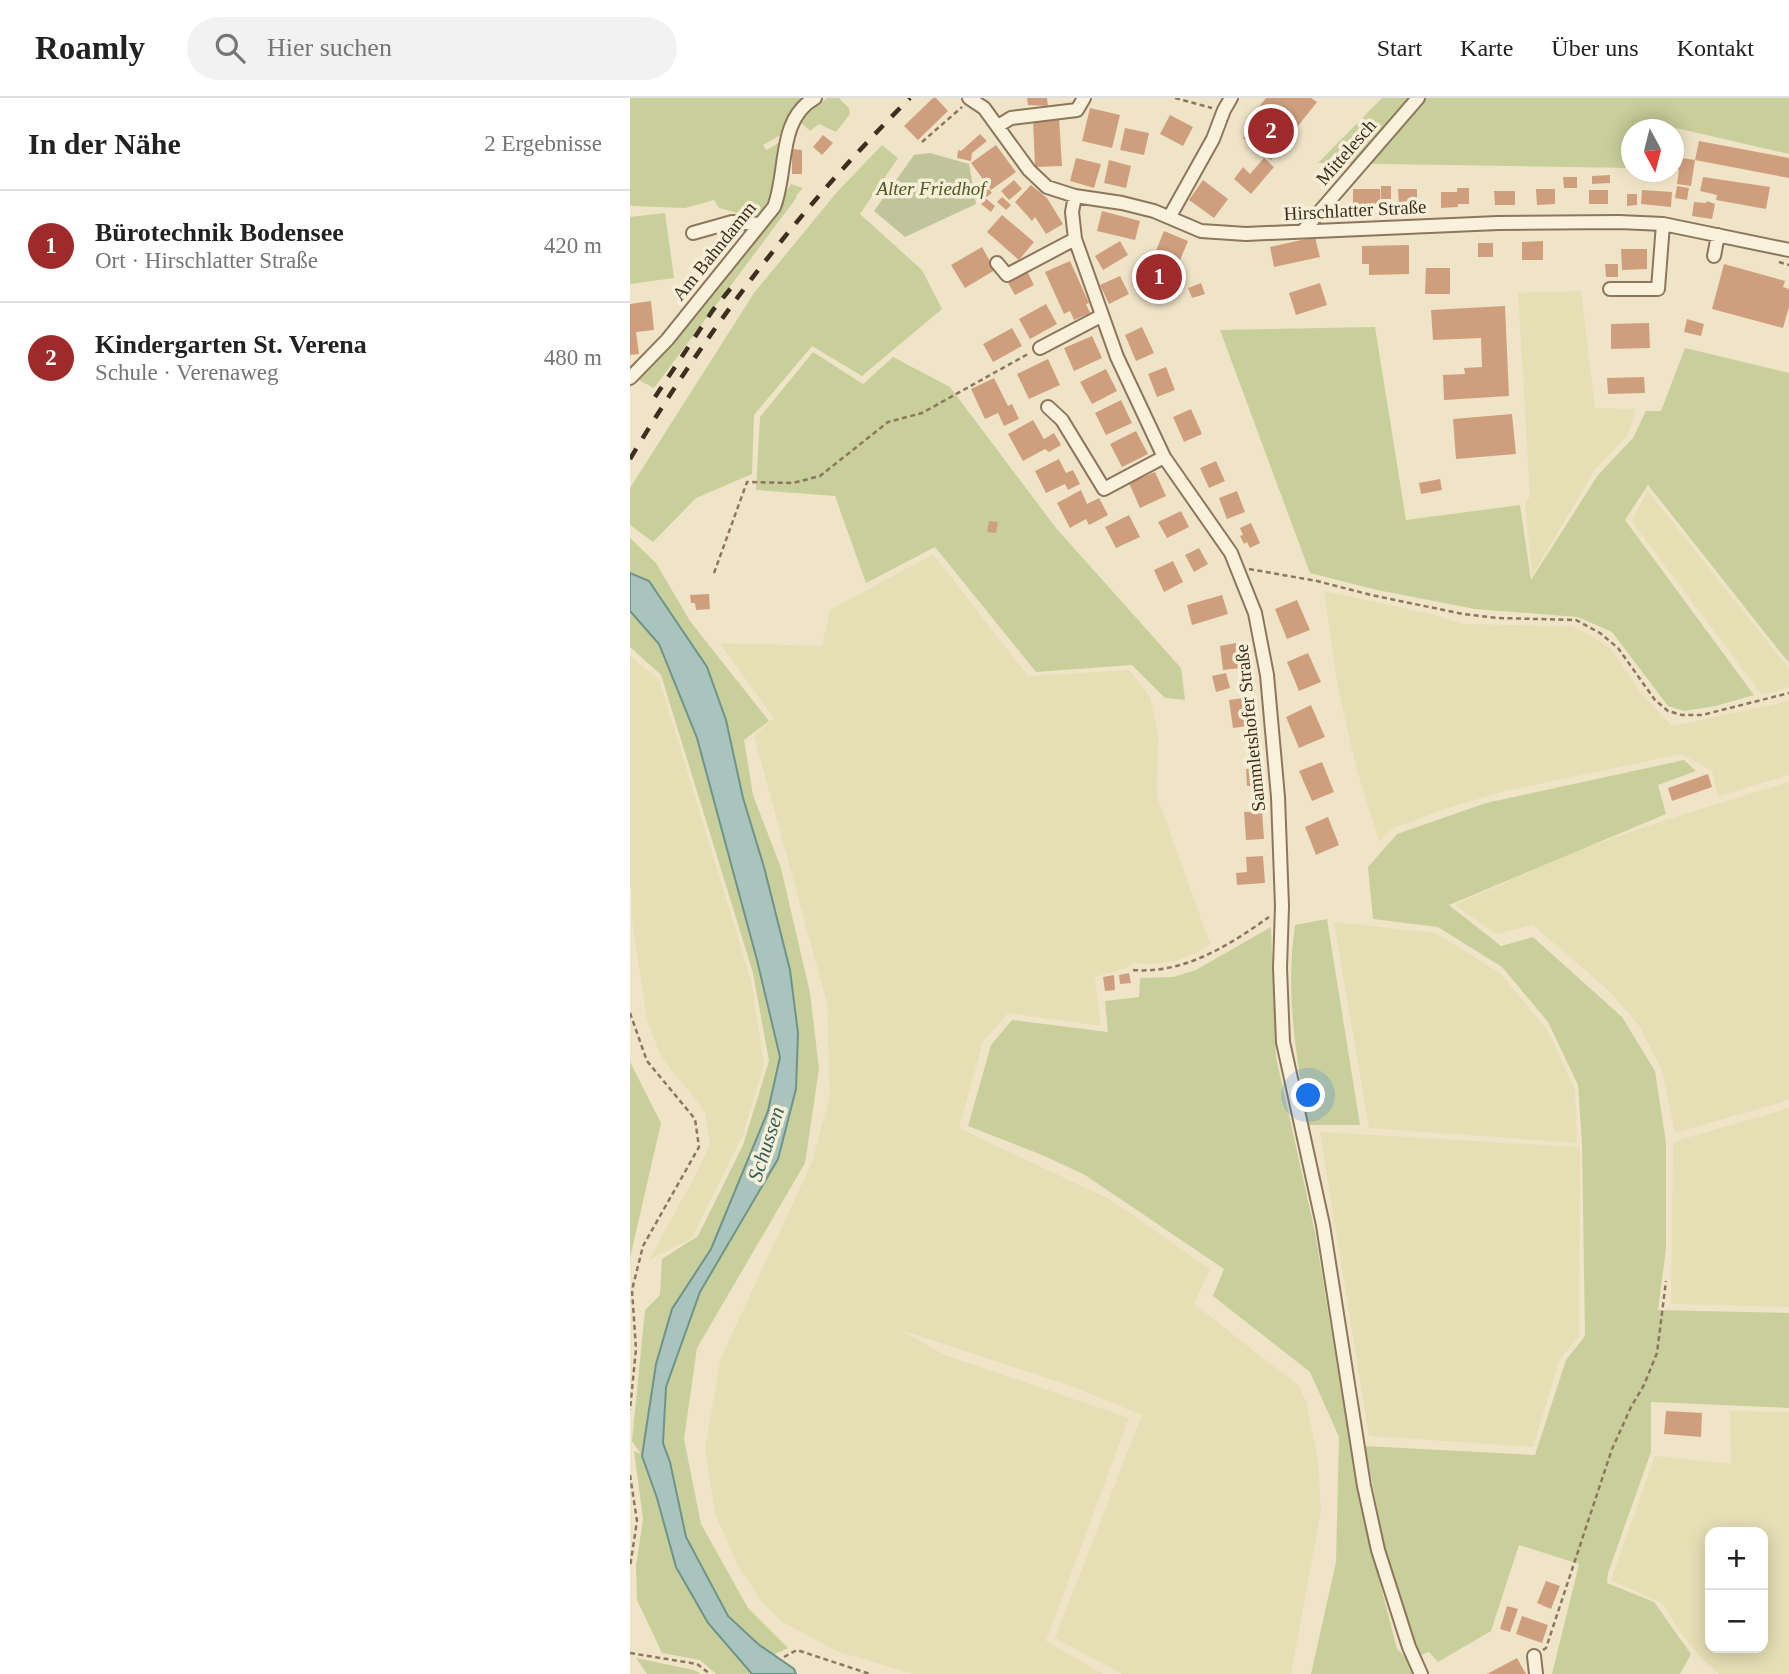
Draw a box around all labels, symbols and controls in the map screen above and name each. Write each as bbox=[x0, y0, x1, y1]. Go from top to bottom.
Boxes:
search box bbox=[187, 17, 677, 80]
icon: search bbox=[211, 29, 249, 67]
text: Roamly bbox=[35, 30, 145, 66]
text: Hier suchen bbox=[267, 33, 392, 62]
text: Start bbox=[1377, 35, 1422, 61]
text: Karte bbox=[1460, 35, 1513, 61]
text: Über uns bbox=[1551, 35, 1639, 61]
text: Kontakt bbox=[1677, 35, 1754, 61]
pin: 2 bbox=[1248, 105, 1294, 157]
street label: Mittelesch bbox=[1312, 114, 1381, 189]
north arrow bbox=[1621, 119, 1684, 182]
text: In der Nähe bbox=[28, 127, 181, 160]
text: 2 Ergebnisse bbox=[484, 131, 602, 156]
park label: Alter Friedhof bbox=[874, 178, 988, 199]
street label: Hirschlatter Straße bbox=[1283, 196, 1427, 224]
street label: Am Bahndamm bbox=[668, 197, 760, 305]
text: Bürotechnik Bodensee bbox=[95, 218, 344, 247]
text: 1 bbox=[45, 233, 57, 258]
text: 420 m bbox=[544, 233, 602, 258]
text: Ort · Hirschlatter Straße bbox=[95, 248, 318, 273]
pin: 1 bbox=[1136, 251, 1182, 303]
text: Kindergarten St. Verena bbox=[95, 330, 367, 359]
text: 2 bbox=[45, 345, 57, 370]
text: 480 m bbox=[544, 345, 602, 370]
text: Schule · Verenaweg bbox=[95, 360, 279, 385]
street label: Sammletshofer Straße bbox=[1231, 643, 1269, 813]
your location bbox=[1291, 1078, 1325, 1112]
water label: Schussen bbox=[743, 1104, 789, 1184]
map controls bbox=[1705, 1527, 1768, 1653]
button: + bbox=[1705, 1527, 1768, 1590]
button: − bbox=[1705, 1590, 1768, 1653]

